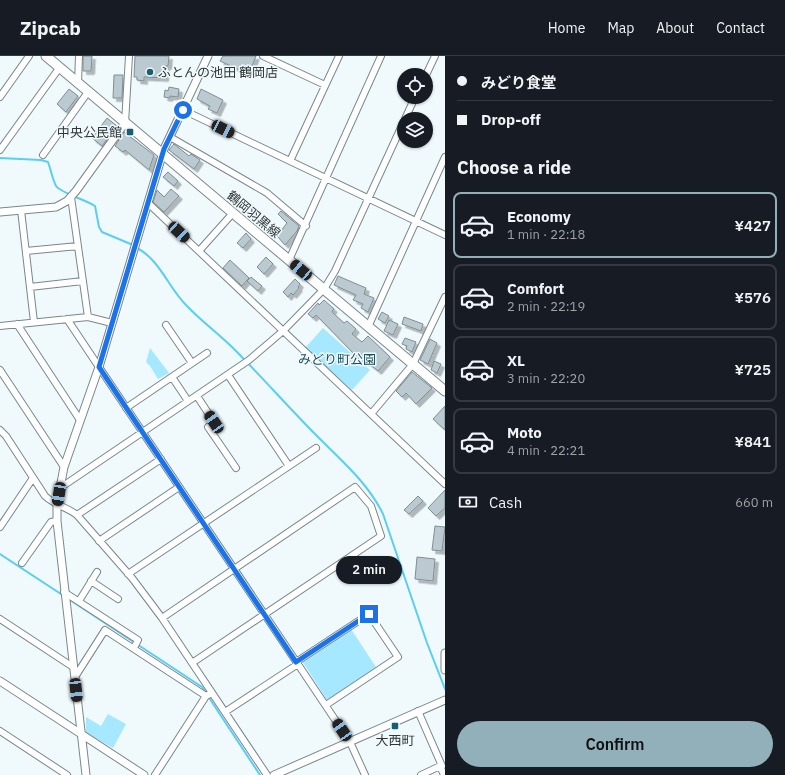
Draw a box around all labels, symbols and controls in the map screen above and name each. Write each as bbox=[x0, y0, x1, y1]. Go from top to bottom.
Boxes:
text: Zipcab bbox=[20, 16, 81, 40]
text: Home bbox=[548, 19, 585, 37]
text: Map bbox=[607, 19, 634, 37]
text: About bbox=[656, 19, 694, 37]
text: Contact bbox=[716, 19, 765, 37]
place label: ふとんの池田 鶴岡店 bbox=[158, 64, 278, 81]
marker: ふとんの池田 鶴岡店 bbox=[145, 67, 155, 77]
map controls bbox=[397, 68, 433, 148]
button: locate bbox=[397, 68, 433, 104]
text: みどり食堂 bbox=[481, 73, 556, 92]
route start bbox=[174, 101, 192, 119]
text: Drop-off bbox=[481, 110, 541, 129]
button: layers bbox=[397, 112, 433, 148]
car bbox=[210, 118, 236, 140]
place label: 中央公民館 bbox=[57, 124, 122, 141]
marker: 中央公民館 bbox=[125, 127, 135, 137]
text: Choose a ride bbox=[457, 156, 571, 179]
street label: 鶴岡羽黒線 bbox=[223, 187, 284, 242]
icon: car bbox=[459, 207, 495, 243]
text: Economy bbox=[507, 207, 571, 226]
text: ¥427 bbox=[734, 216, 771, 235]
car bbox=[166, 219, 192, 245]
text: 1 min · 22:18 bbox=[507, 226, 585, 243]
car bbox=[288, 258, 314, 282]
icon: car bbox=[459, 279, 495, 315]
text: Comfort bbox=[507, 279, 564, 298]
text: ¥576 bbox=[734, 288, 771, 307]
text: 2 min · 22:19 bbox=[507, 298, 585, 315]
park label: みどり町公園 bbox=[298, 351, 376, 368]
icon: car bbox=[459, 351, 495, 387]
text: XL bbox=[507, 351, 525, 370]
text: ¥725 bbox=[734, 360, 771, 379]
text: 3 min · 22:20 bbox=[507, 370, 585, 387]
car bbox=[202, 409, 226, 435]
icon: car bbox=[459, 423, 495, 459]
text: Moto bbox=[507, 423, 542, 442]
text: ¥841 bbox=[734, 432, 771, 451]
text: 4 min · 22:21 bbox=[507, 442, 585, 459]
car bbox=[51, 481, 67, 507]
icon: cash bbox=[457, 491, 479, 513]
text: Cash bbox=[489, 493, 522, 512]
text: 660 m bbox=[735, 494, 773, 511]
callout: 2 min bbox=[336, 556, 402, 584]
text: 2 min bbox=[352, 561, 386, 578]
route end bbox=[360, 605, 378, 623]
car bbox=[69, 677, 83, 703]
car bbox=[330, 717, 354, 743]
marker: 大西町 bbox=[390, 721, 400, 731]
button: Confirm bbox=[457, 721, 773, 767]
place label: 大西町 bbox=[375, 732, 415, 749]

